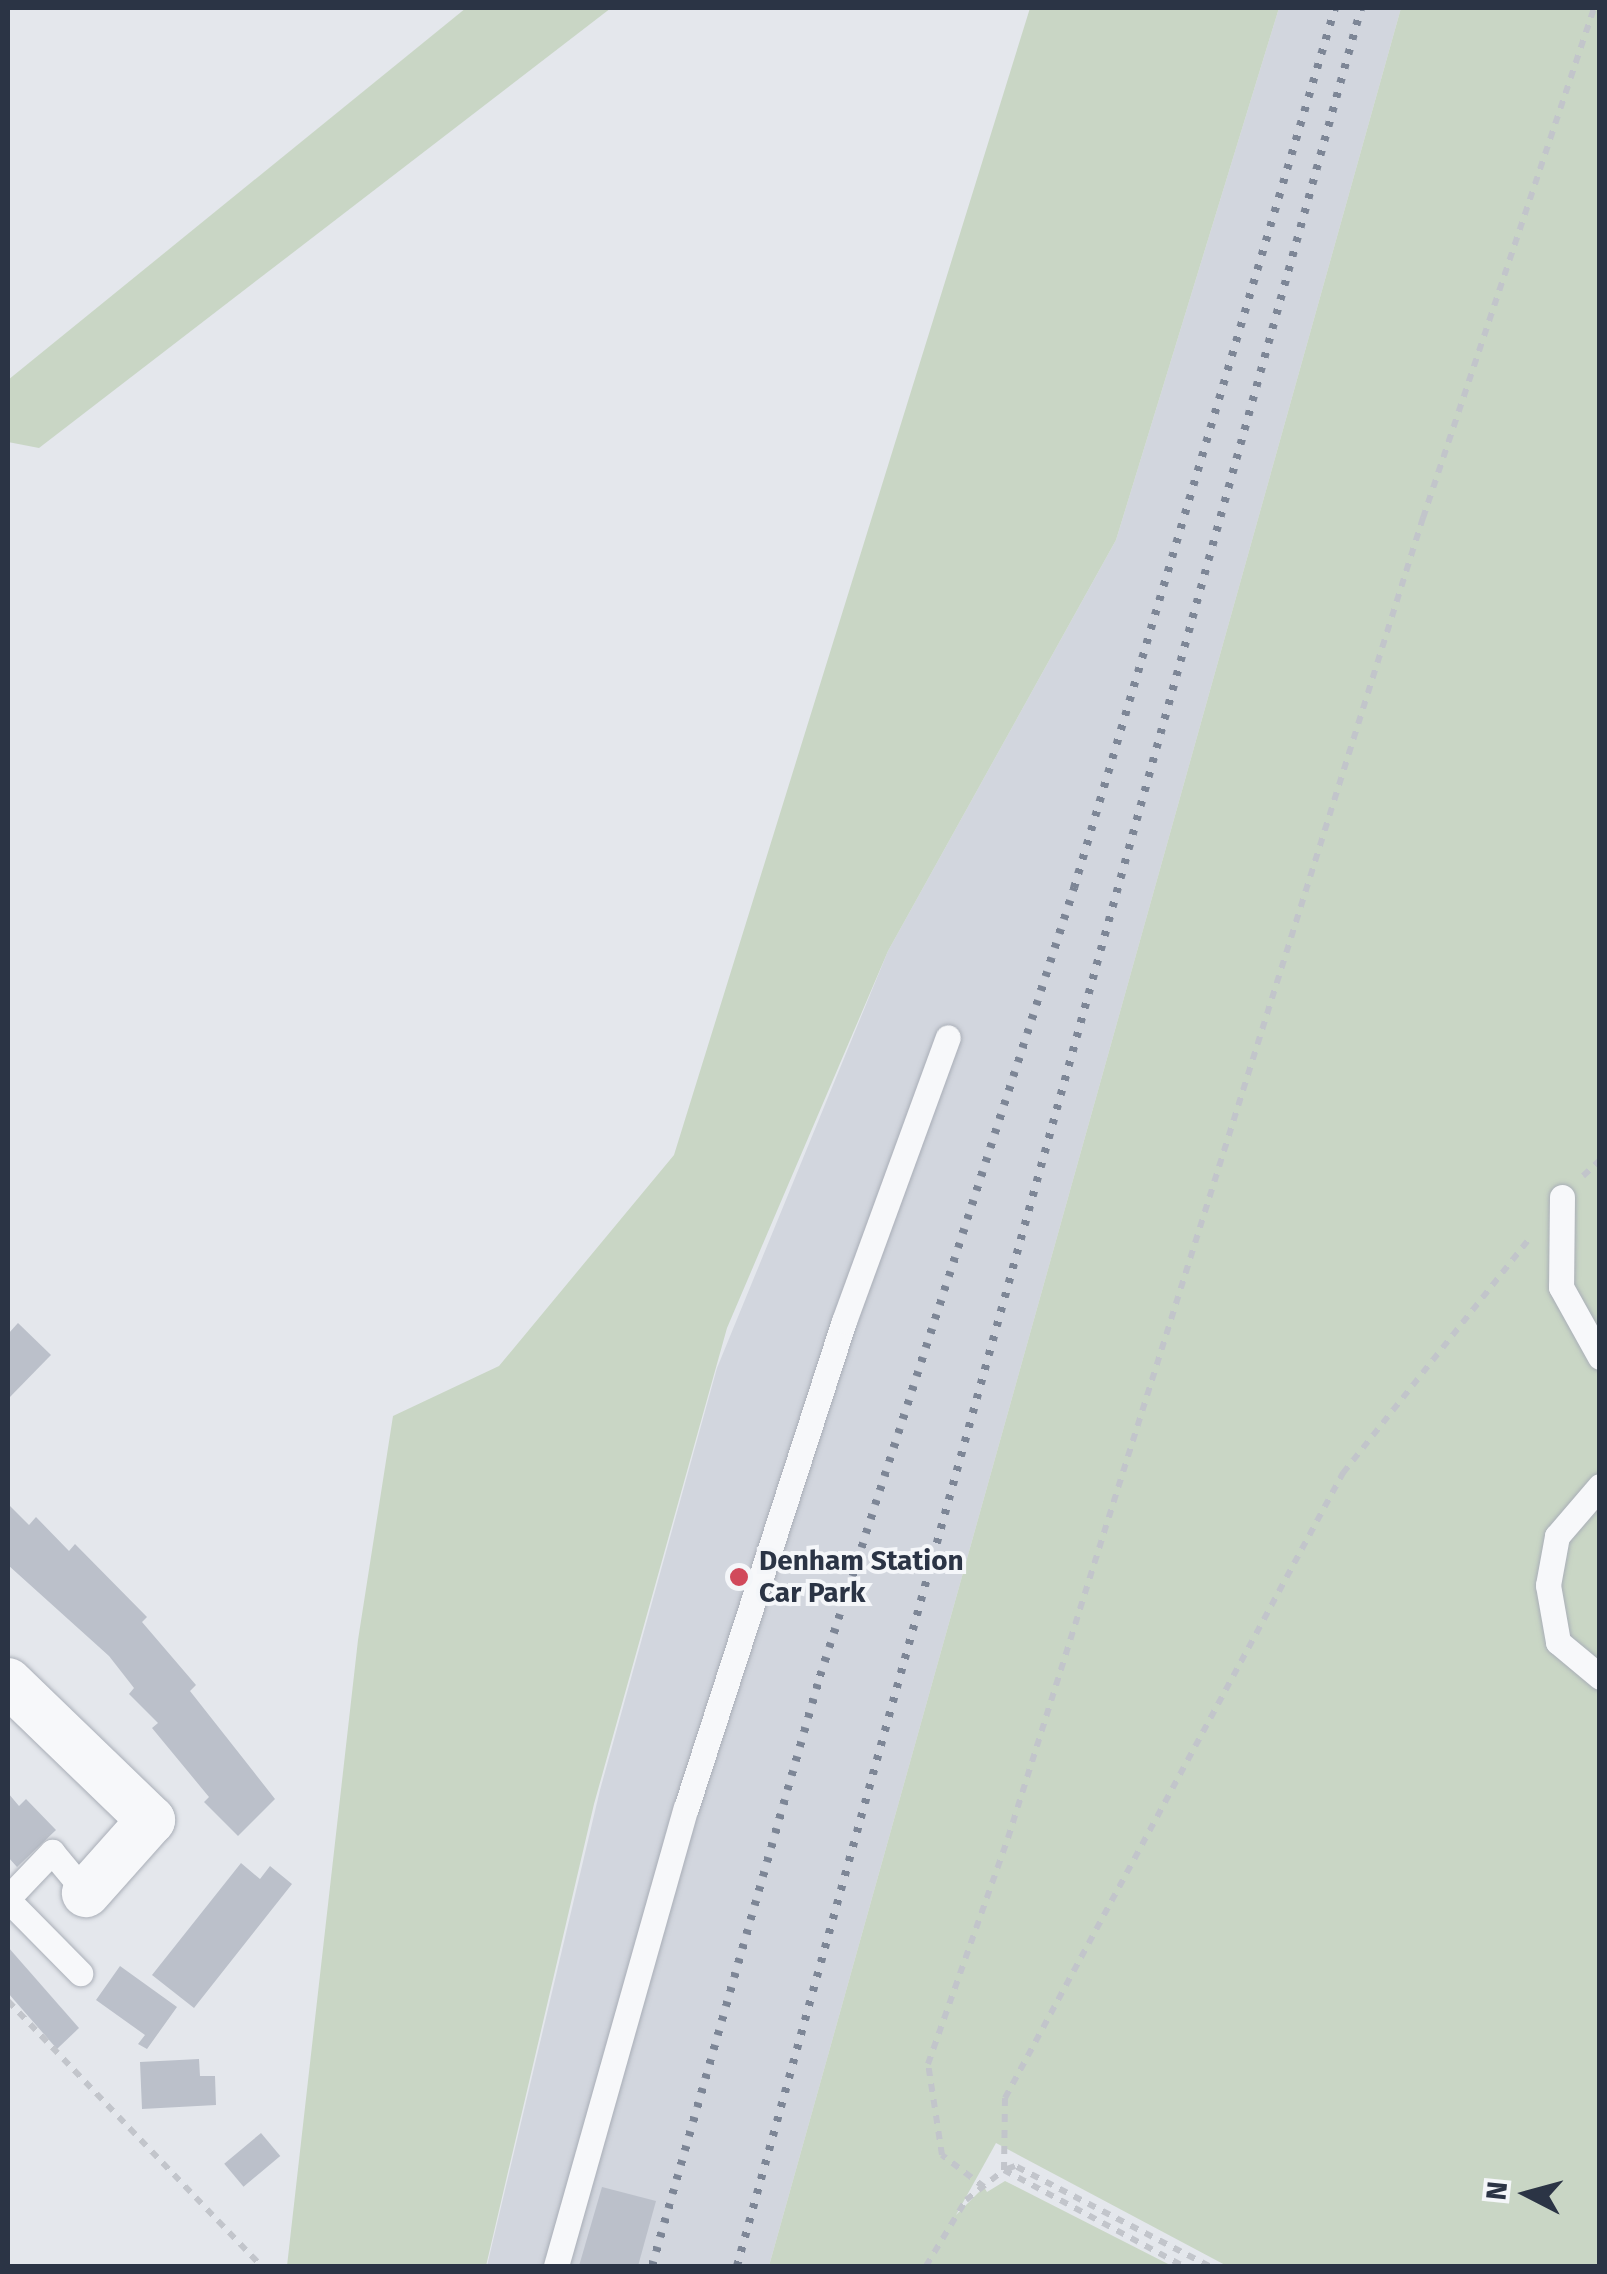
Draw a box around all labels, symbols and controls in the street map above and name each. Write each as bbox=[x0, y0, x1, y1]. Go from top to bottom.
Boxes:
place label: Denham Station Car Park bbox=[759, 1544, 964, 1610]
marker: Denham Station Car Park bbox=[728, 1566, 750, 1588]
north arrow bbox=[1477, 2144, 1577, 2244]
text: N bbox=[1479, 2180, 1514, 2202]

